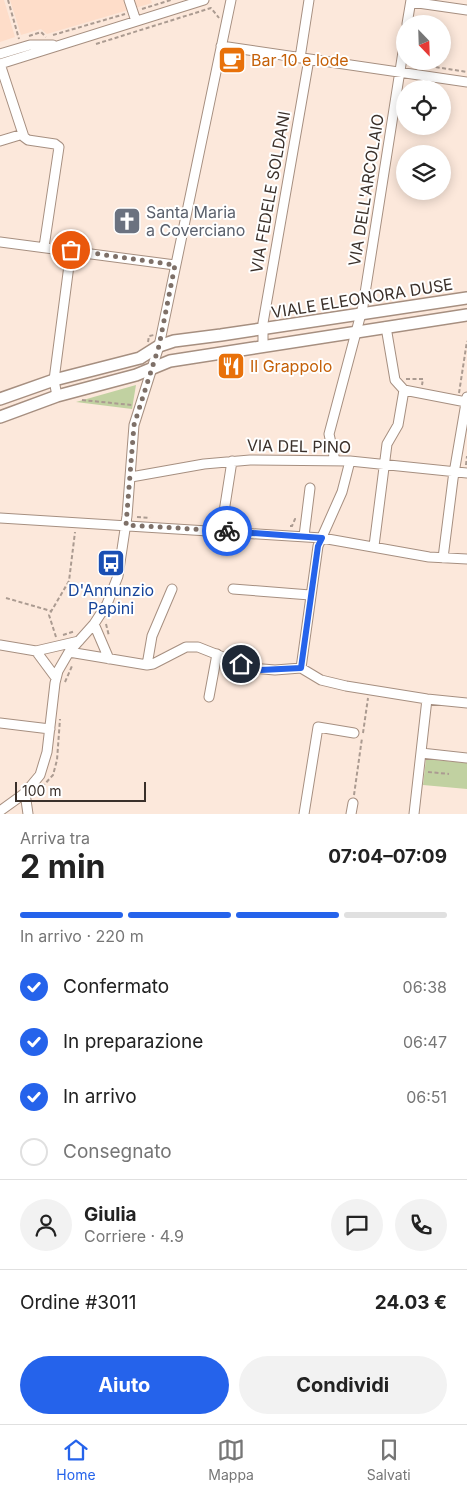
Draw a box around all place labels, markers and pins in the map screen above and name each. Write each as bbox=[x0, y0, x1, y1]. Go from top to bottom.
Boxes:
cafe icon: Bar 10 e lode bbox=[217, 45, 247, 75]
place label: Bar 10 e lode bbox=[251, 50, 349, 70]
place label: Santa Maria a Coverciano bbox=[146, 202, 245, 240]
church icon: Santa Maria a Coverciano bbox=[112, 206, 142, 236]
pin bbox=[50, 229, 92, 271]
restaurant icon: Il Grappolo bbox=[216, 351, 246, 381]
place label: Il Grappolo bbox=[250, 356, 332, 376]
bus stop icon: D'Annunzio Papini bbox=[96, 548, 126, 578]
place label: D'Annunzio Papini bbox=[68, 580, 154, 618]
pin bbox=[220, 643, 262, 685]

